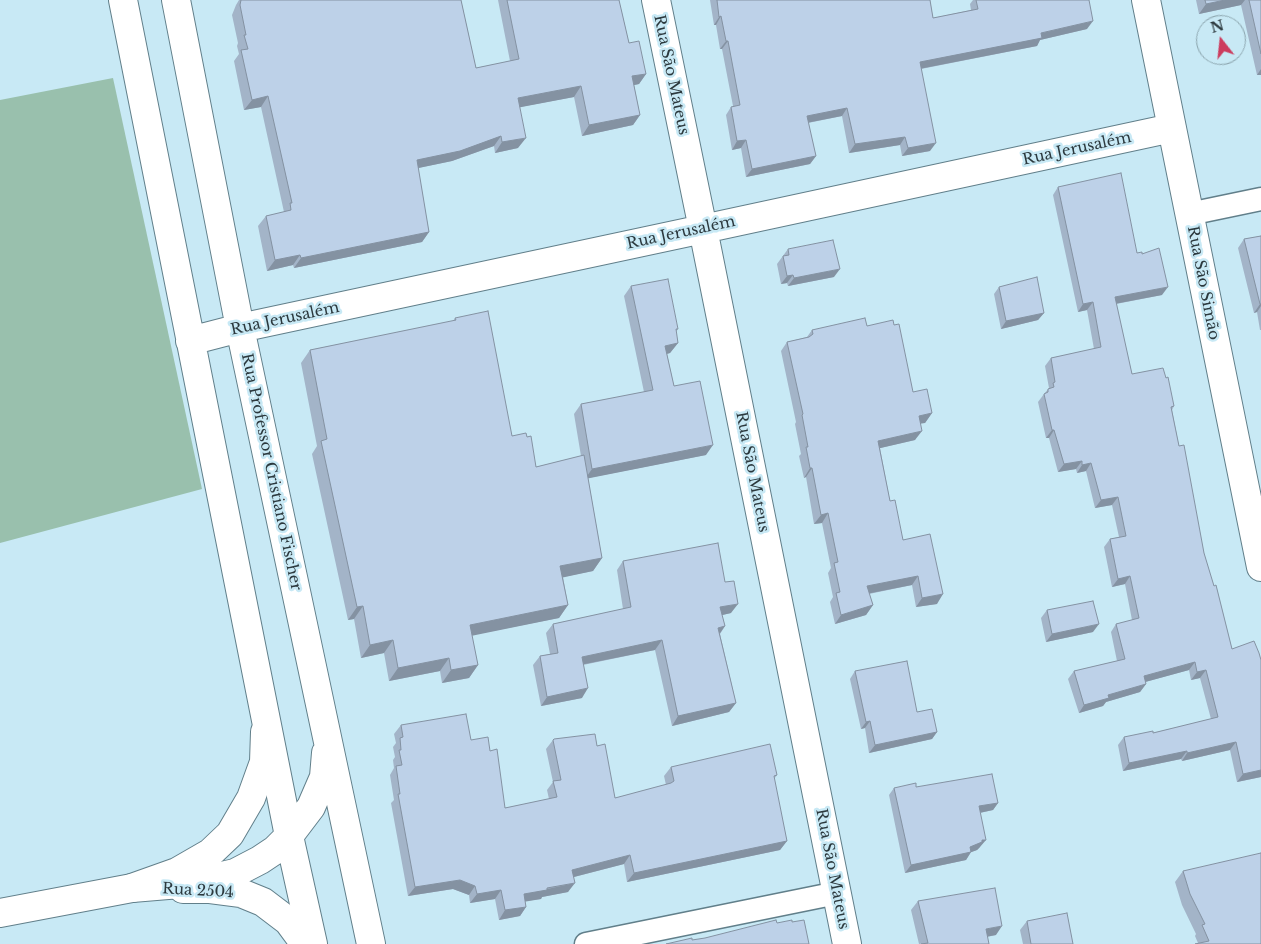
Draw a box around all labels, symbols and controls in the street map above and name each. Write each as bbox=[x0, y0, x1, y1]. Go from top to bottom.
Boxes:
street label: Rua São Mateus bbox=[649, 13, 693, 137]
north arrow bbox=[1196, 15, 1246, 65]
text: N bbox=[1208, 16, 1226, 37]
street label: Rua Jerusalém bbox=[1021, 129, 1133, 169]
street label: Rua Jerusalém bbox=[625, 213, 737, 253]
street label: Rua São Simão bbox=[1183, 225, 1223, 341]
street label: Rua Jerusalém bbox=[229, 299, 341, 339]
street label: Rua Professor Cristiano Fischer bbox=[237, 352, 305, 592]
street label: Rua São Mateus bbox=[731, 410, 773, 534]
street label: Rua São Mateus bbox=[811, 807, 853, 931]
street label: Rua 2504 bbox=[162, 880, 234, 902]

